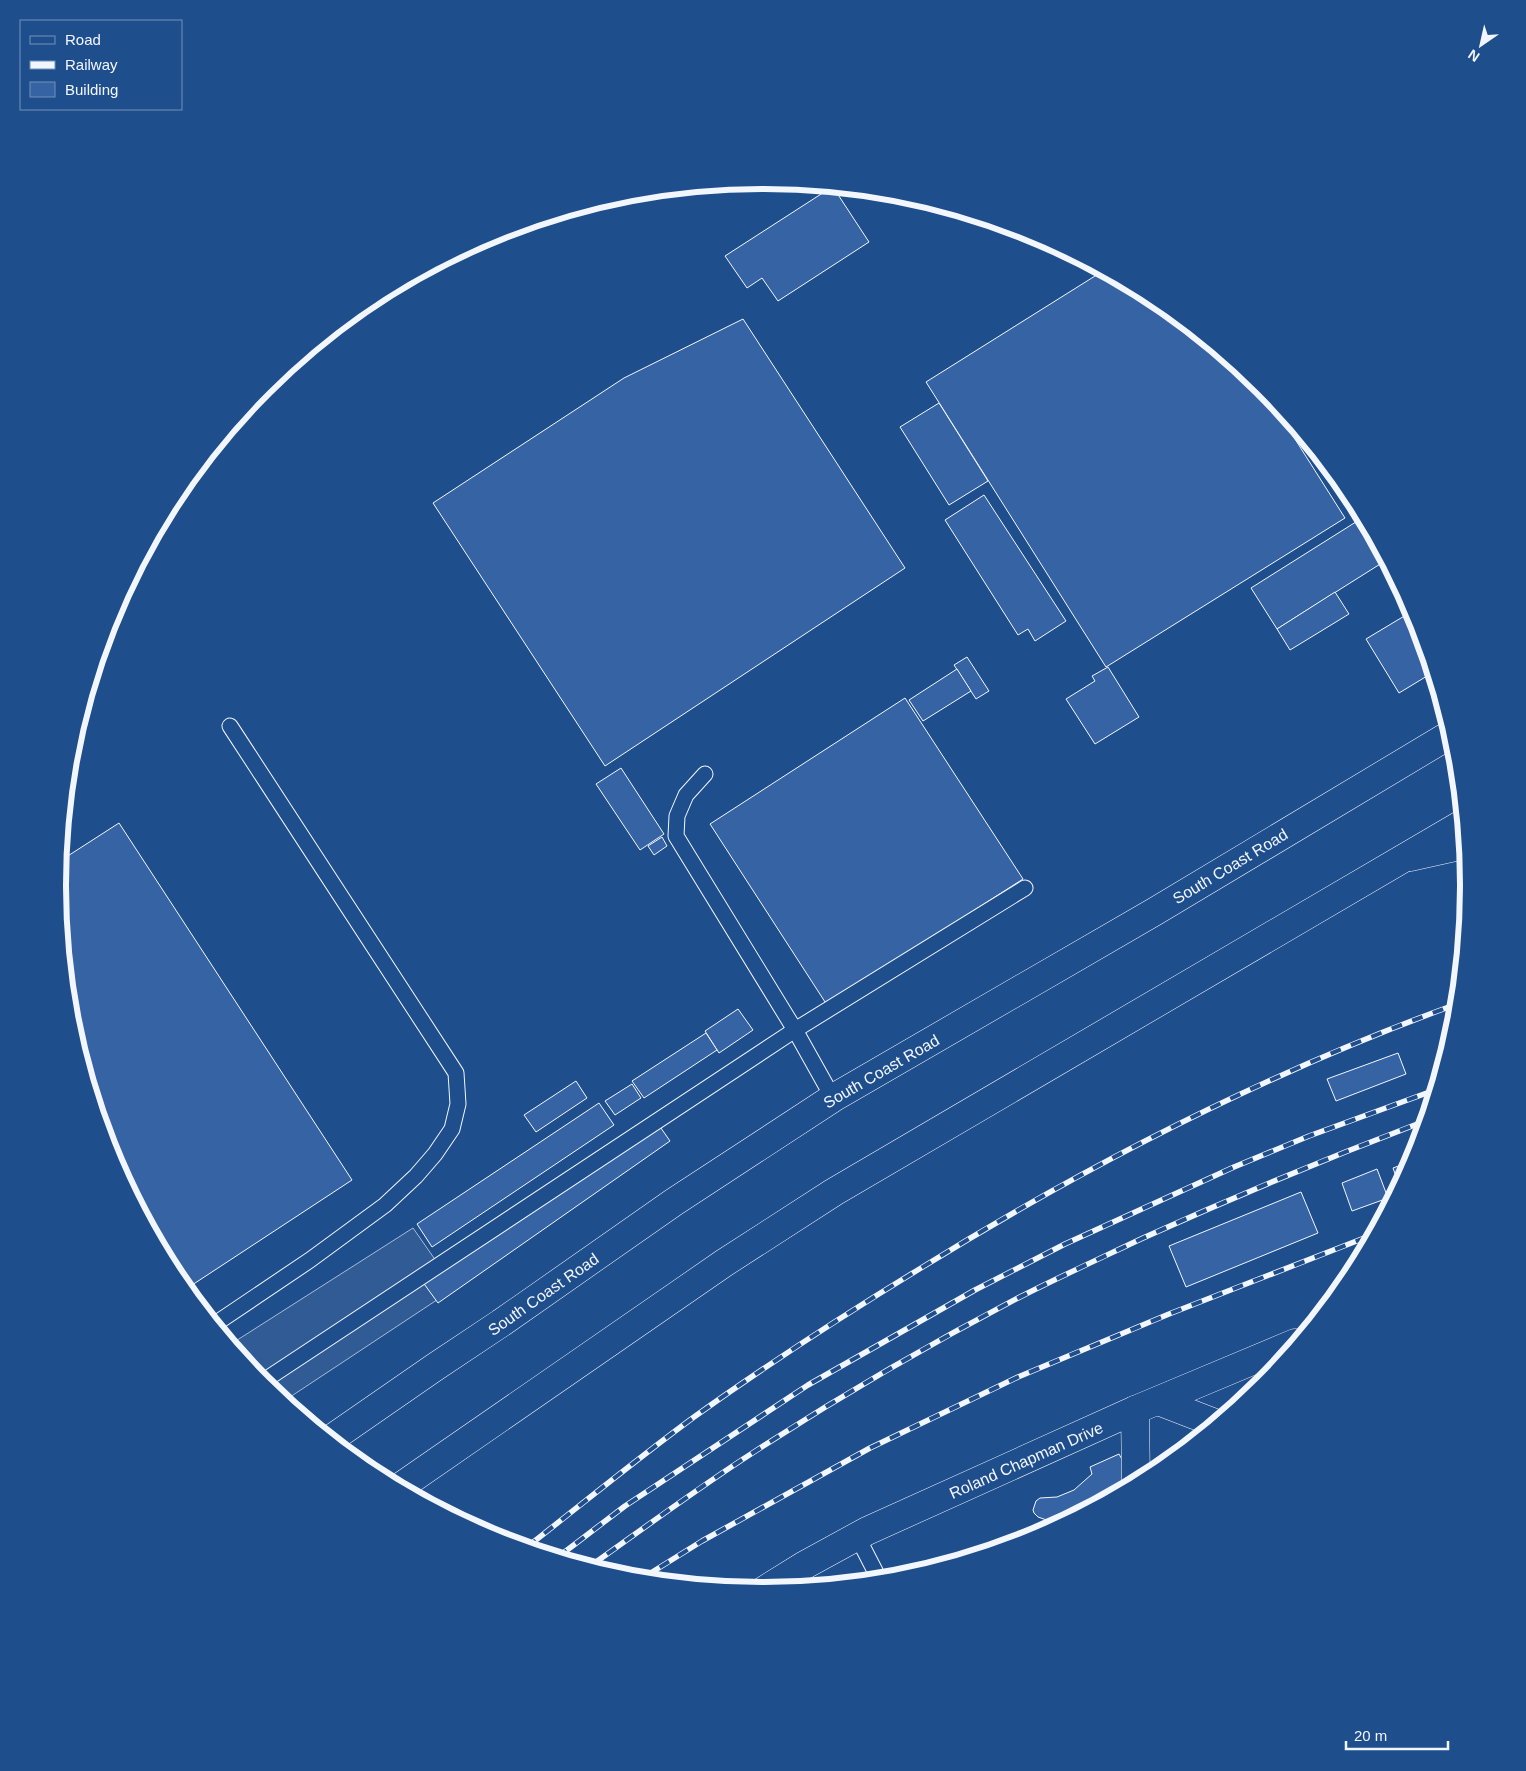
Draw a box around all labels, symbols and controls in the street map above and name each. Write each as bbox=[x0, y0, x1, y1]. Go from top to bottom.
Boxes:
legend bbox=[20, 20, 182, 110]
north arrow bbox=[1456, 20, 1506, 70]
text: Road bbox=[65, 31, 101, 48]
text: N bbox=[1465, 46, 1482, 65]
text: Railway bbox=[65, 56, 118, 73]
text: Building bbox=[65, 81, 118, 98]
street label: South Coast Road bbox=[1170, 825, 1291, 907]
street label: South Coast Road bbox=[820, 1031, 942, 1111]
street label: South Coast Road bbox=[485, 1250, 602, 1339]
street label: Roland Chapman Drive bbox=[947, 1419, 1106, 1502]
scale bar bbox=[1346, 1718, 1448, 1750]
text: 20 m bbox=[1354, 1727, 1387, 1744]

